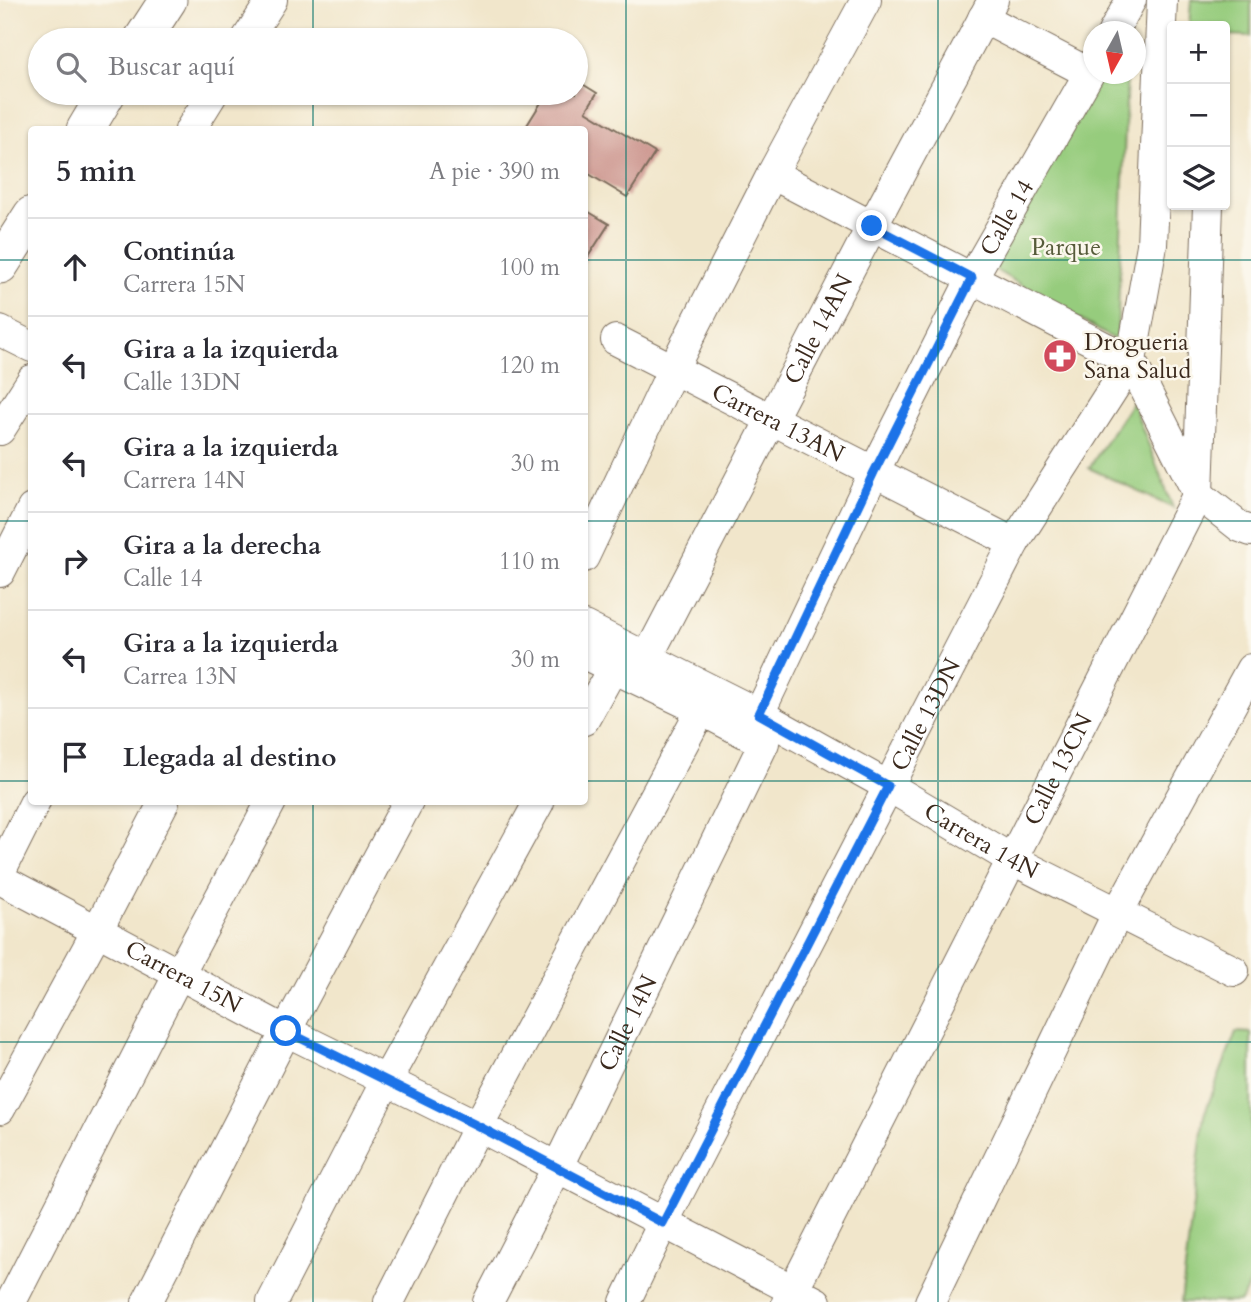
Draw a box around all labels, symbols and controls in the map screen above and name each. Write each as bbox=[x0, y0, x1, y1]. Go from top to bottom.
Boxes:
north arrow bbox=[1083, 21, 1146, 84]
map controls bbox=[1167, 21, 1230, 210]
button: + bbox=[1167, 21, 1230, 84]
search box bbox=[28, 28, 588, 105]
icon: search bbox=[52, 48, 90, 86]
text: Buscar aquí bbox=[108, 49, 235, 84]
button: − bbox=[1167, 84, 1230, 147]
button: layers bbox=[1167, 147, 1230, 210]
text: 5 min bbox=[56, 151, 136, 192]
text: A pie · 390 m bbox=[429, 156, 560, 187]
street label: Calle 14 bbox=[972, 174, 1042, 262]
route end bbox=[856, 210, 887, 241]
park label: Parque bbox=[1031, 231, 1101, 264]
text: Continúa bbox=[123, 234, 235, 269]
icon: ahead bbox=[56, 248, 94, 286]
text: 100 m bbox=[499, 252, 560, 283]
street label: Calle 14AN bbox=[776, 268, 862, 390]
text: Carrera 15N bbox=[123, 269, 245, 300]
place label: Drogueria Sana Salud bbox=[1084, 326, 1192, 387]
text: Gira a la izquierda bbox=[123, 332, 339, 367]
pharmacy icon: Drogueria Sana Salud bbox=[1041, 337, 1079, 375]
icon: left bbox=[56, 346, 94, 384]
text: 120 m bbox=[499, 350, 560, 381]
text: Calle 13DN bbox=[123, 367, 241, 398]
street label: Carrera 13AN bbox=[706, 376, 850, 471]
text: Gira a la izquierda bbox=[123, 430, 339, 465]
icon: left bbox=[56, 444, 94, 482]
text: 30 m bbox=[511, 448, 560, 479]
text: Carrera 14N bbox=[123, 465, 245, 496]
text: Gira a la derecha bbox=[123, 528, 321, 563]
icon: right bbox=[56, 542, 94, 580]
text: 110 m bbox=[499, 546, 560, 577]
text: Calle 14 bbox=[123, 563, 202, 594]
text: Gira a la izquierda bbox=[123, 626, 339, 661]
icon: left bbox=[56, 640, 94, 678]
text: 30 m bbox=[511, 644, 560, 675]
street label: Calle 13DN bbox=[883, 652, 969, 777]
text: Carrea 13N bbox=[123, 661, 237, 692]
street label: Calle 13CN bbox=[1016, 707, 1101, 831]
icon: arrive bbox=[56, 738, 94, 776]
text: Llegada al destino bbox=[123, 740, 337, 775]
street label: Carrera 14N bbox=[918, 795, 1045, 888]
street label: Carrera 15N bbox=[119, 932, 248, 1022]
street label: Calle 14N bbox=[591, 969, 666, 1077]
route start bbox=[270, 1015, 301, 1046]

